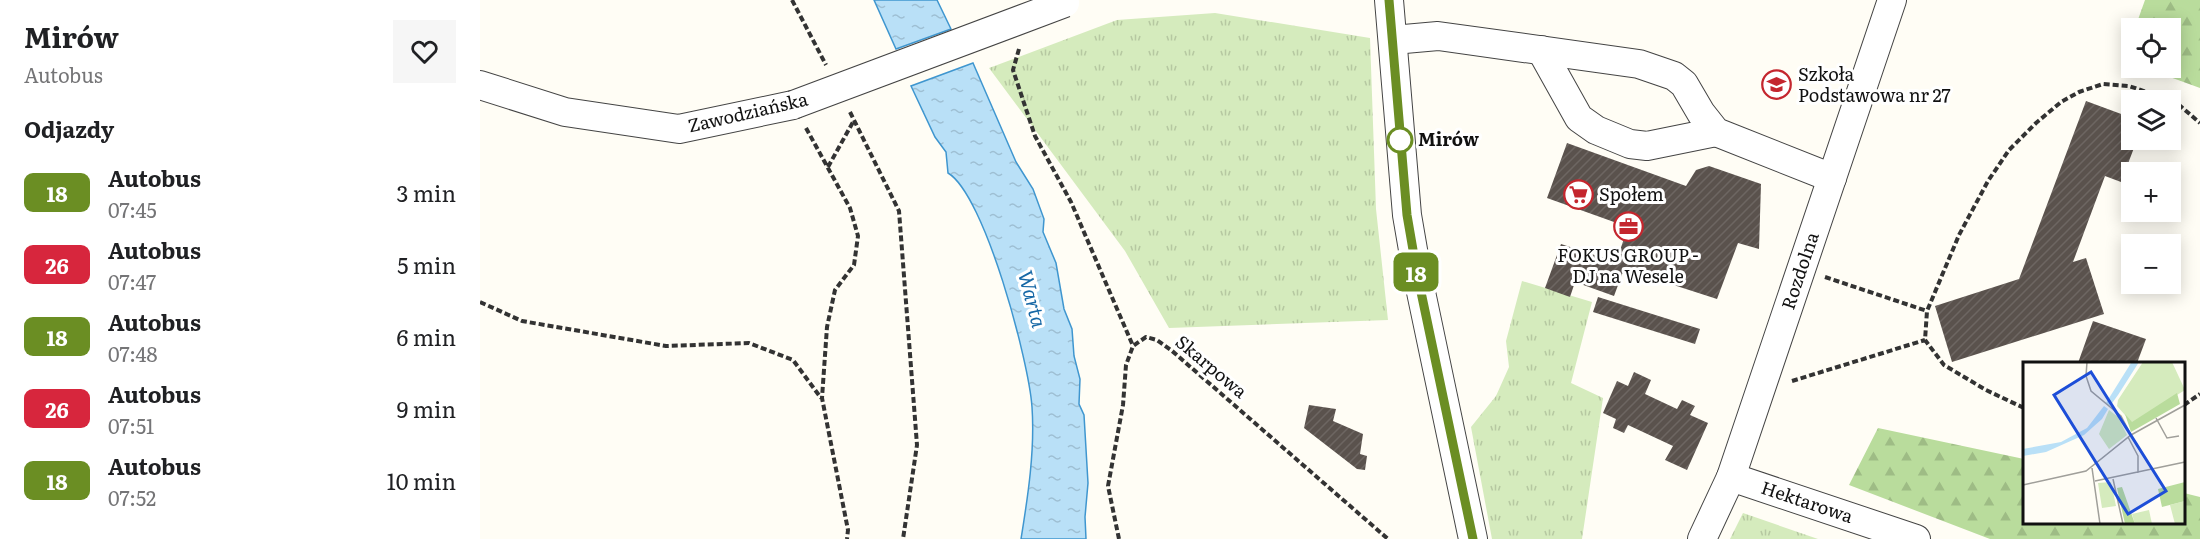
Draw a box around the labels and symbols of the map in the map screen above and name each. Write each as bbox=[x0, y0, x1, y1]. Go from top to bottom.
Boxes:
place label: Szkoła Podstawowa nr 27 bbox=[1798, 60, 1951, 108]
school or university icon: Szkoła Podstawowa nr 27 bbox=[1761, 69, 1793, 101]
street label: Zawodziańska bbox=[685, 85, 811, 138]
place label: Mirów bbox=[1418, 125, 1480, 152]
marker: Mirów bbox=[1387, 127, 1413, 153]
supermarket icon: Społem bbox=[1562, 179, 1594, 211]
place label: Społem bbox=[1599, 180, 1664, 207]
office icon: FOKUS GROUP - DJ na Wesele bbox=[1612, 211, 1644, 243]
street label: Rozdolna bbox=[1773, 228, 1825, 313]
place label: FOKUS GROUP - DJ na Wesele bbox=[1557, 241, 1699, 289]
line badge: 18 bbox=[1389, 252, 1443, 292]
water label: Warta bbox=[1012, 266, 1056, 331]
street label: Skarpowa bbox=[1170, 328, 1254, 404]
inset map bbox=[2023, 362, 2185, 524]
street label: Hektarowa bbox=[1758, 473, 1857, 529]

